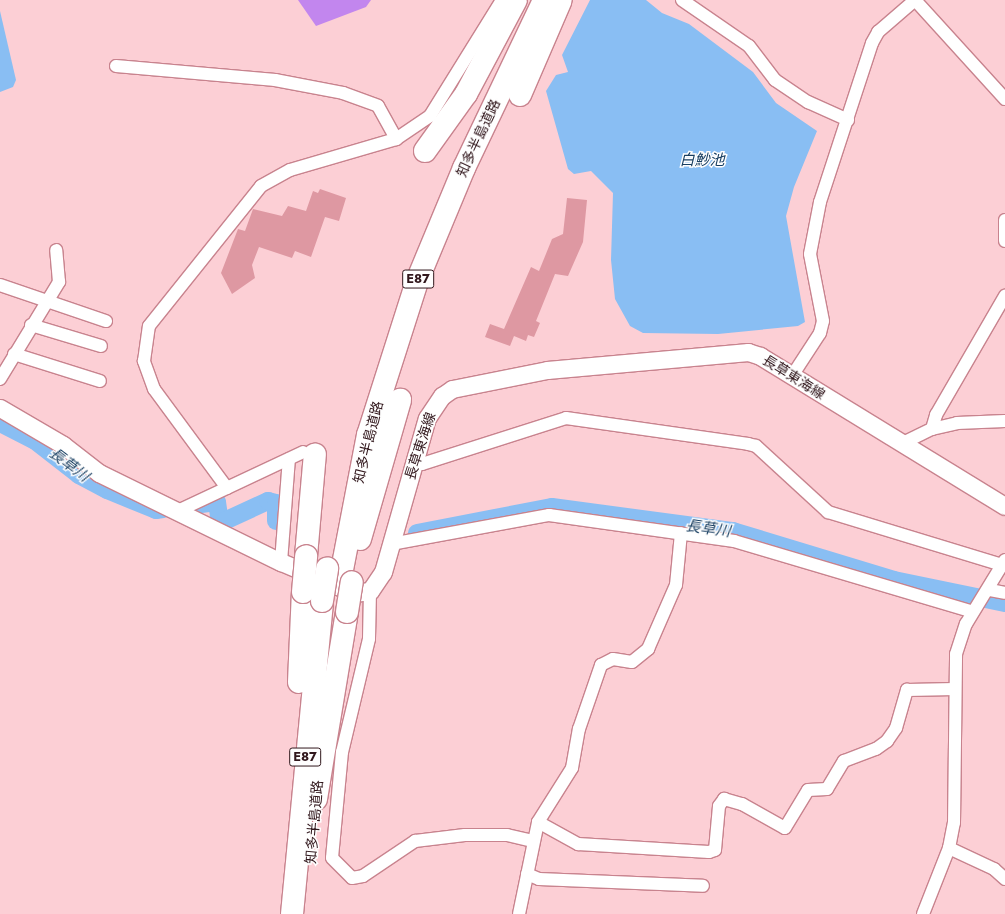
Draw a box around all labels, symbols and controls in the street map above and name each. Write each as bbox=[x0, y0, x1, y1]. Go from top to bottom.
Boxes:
street label: 知多半島道路 bbox=[453, 96, 503, 180]
water label: 白魦池 bbox=[680, 152, 724, 170]
road number: E87 bbox=[402, 268, 434, 290]
street label: 長草東海線 bbox=[760, 351, 828, 403]
street label: 知多半島道路 bbox=[350, 399, 386, 485]
street label: 長草東海線 bbox=[401, 410, 439, 482]
water label: 長草川 bbox=[46, 444, 92, 486]
water label: 長草川 bbox=[684, 517, 732, 541]
road number: E87 bbox=[289, 746, 321, 768]
street label: 知多半島道路 bbox=[302, 779, 326, 865]

